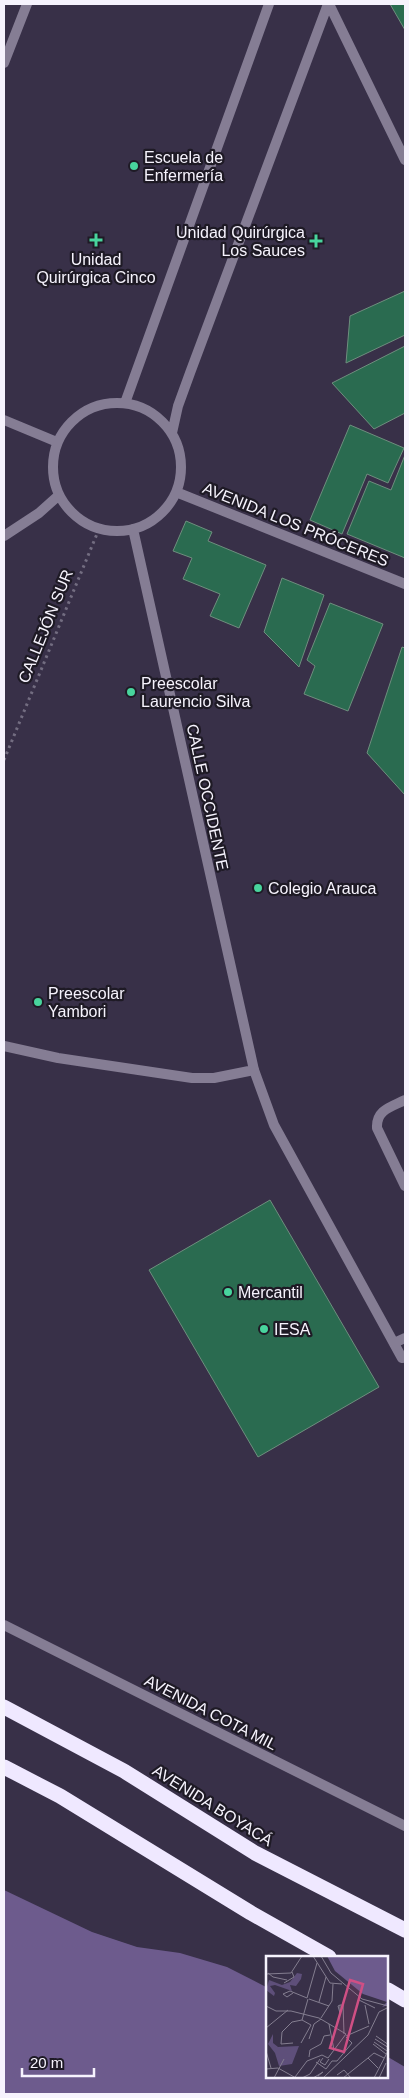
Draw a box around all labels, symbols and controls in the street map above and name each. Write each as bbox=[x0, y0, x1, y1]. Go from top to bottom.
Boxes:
place label: Escuela de Enfermería bbox=[144, 149, 223, 184]
marker: Escuela de Enfermería bbox=[128, 160, 140, 172]
place label: Unidad Quirúrgica Los Sauces bbox=[176, 224, 305, 259]
marker: Unidad Quirúrgica Cinco bbox=[89, 233, 103, 247]
marker: Unidad Quirúrgica Los Sauces bbox=[309, 234, 323, 248]
place label: Unidad Quirúrgica Cinco bbox=[36, 251, 156, 286]
street label: AVENIDA LOS PRÓCERES bbox=[200, 478, 392, 570]
street label: CALLEJÓN SUR bbox=[14, 567, 76, 685]
place label: Preescolar Laurencio Silva bbox=[141, 675, 251, 710]
marker: Preescolar Laurencio Silva bbox=[125, 686, 137, 698]
street label: CALLE OCCIDENTE bbox=[184, 722, 231, 872]
place label: Colegio Arauca bbox=[268, 880, 377, 897]
marker: Colegio Arauca bbox=[252, 882, 264, 894]
place label: Preescolar Yambori bbox=[48, 985, 125, 1020]
marker: Preescolar Yambori bbox=[32, 996, 44, 1008]
place label: Mercantil bbox=[238, 1284, 303, 1301]
marker: Mercantil bbox=[222, 1286, 234, 1298]
place label: IESA bbox=[274, 1321, 311, 1338]
marker: IESA bbox=[258, 1323, 270, 1335]
street label: AVENIDA COTA MIL bbox=[142, 1672, 280, 1753]
street label: AVENIDA BOYACÁ bbox=[150, 1761, 277, 1849]
inset map bbox=[266, 1956, 389, 2078]
scale bar bbox=[22, 2046, 95, 2078]
text: 20 m bbox=[30, 2054, 63, 2071]

